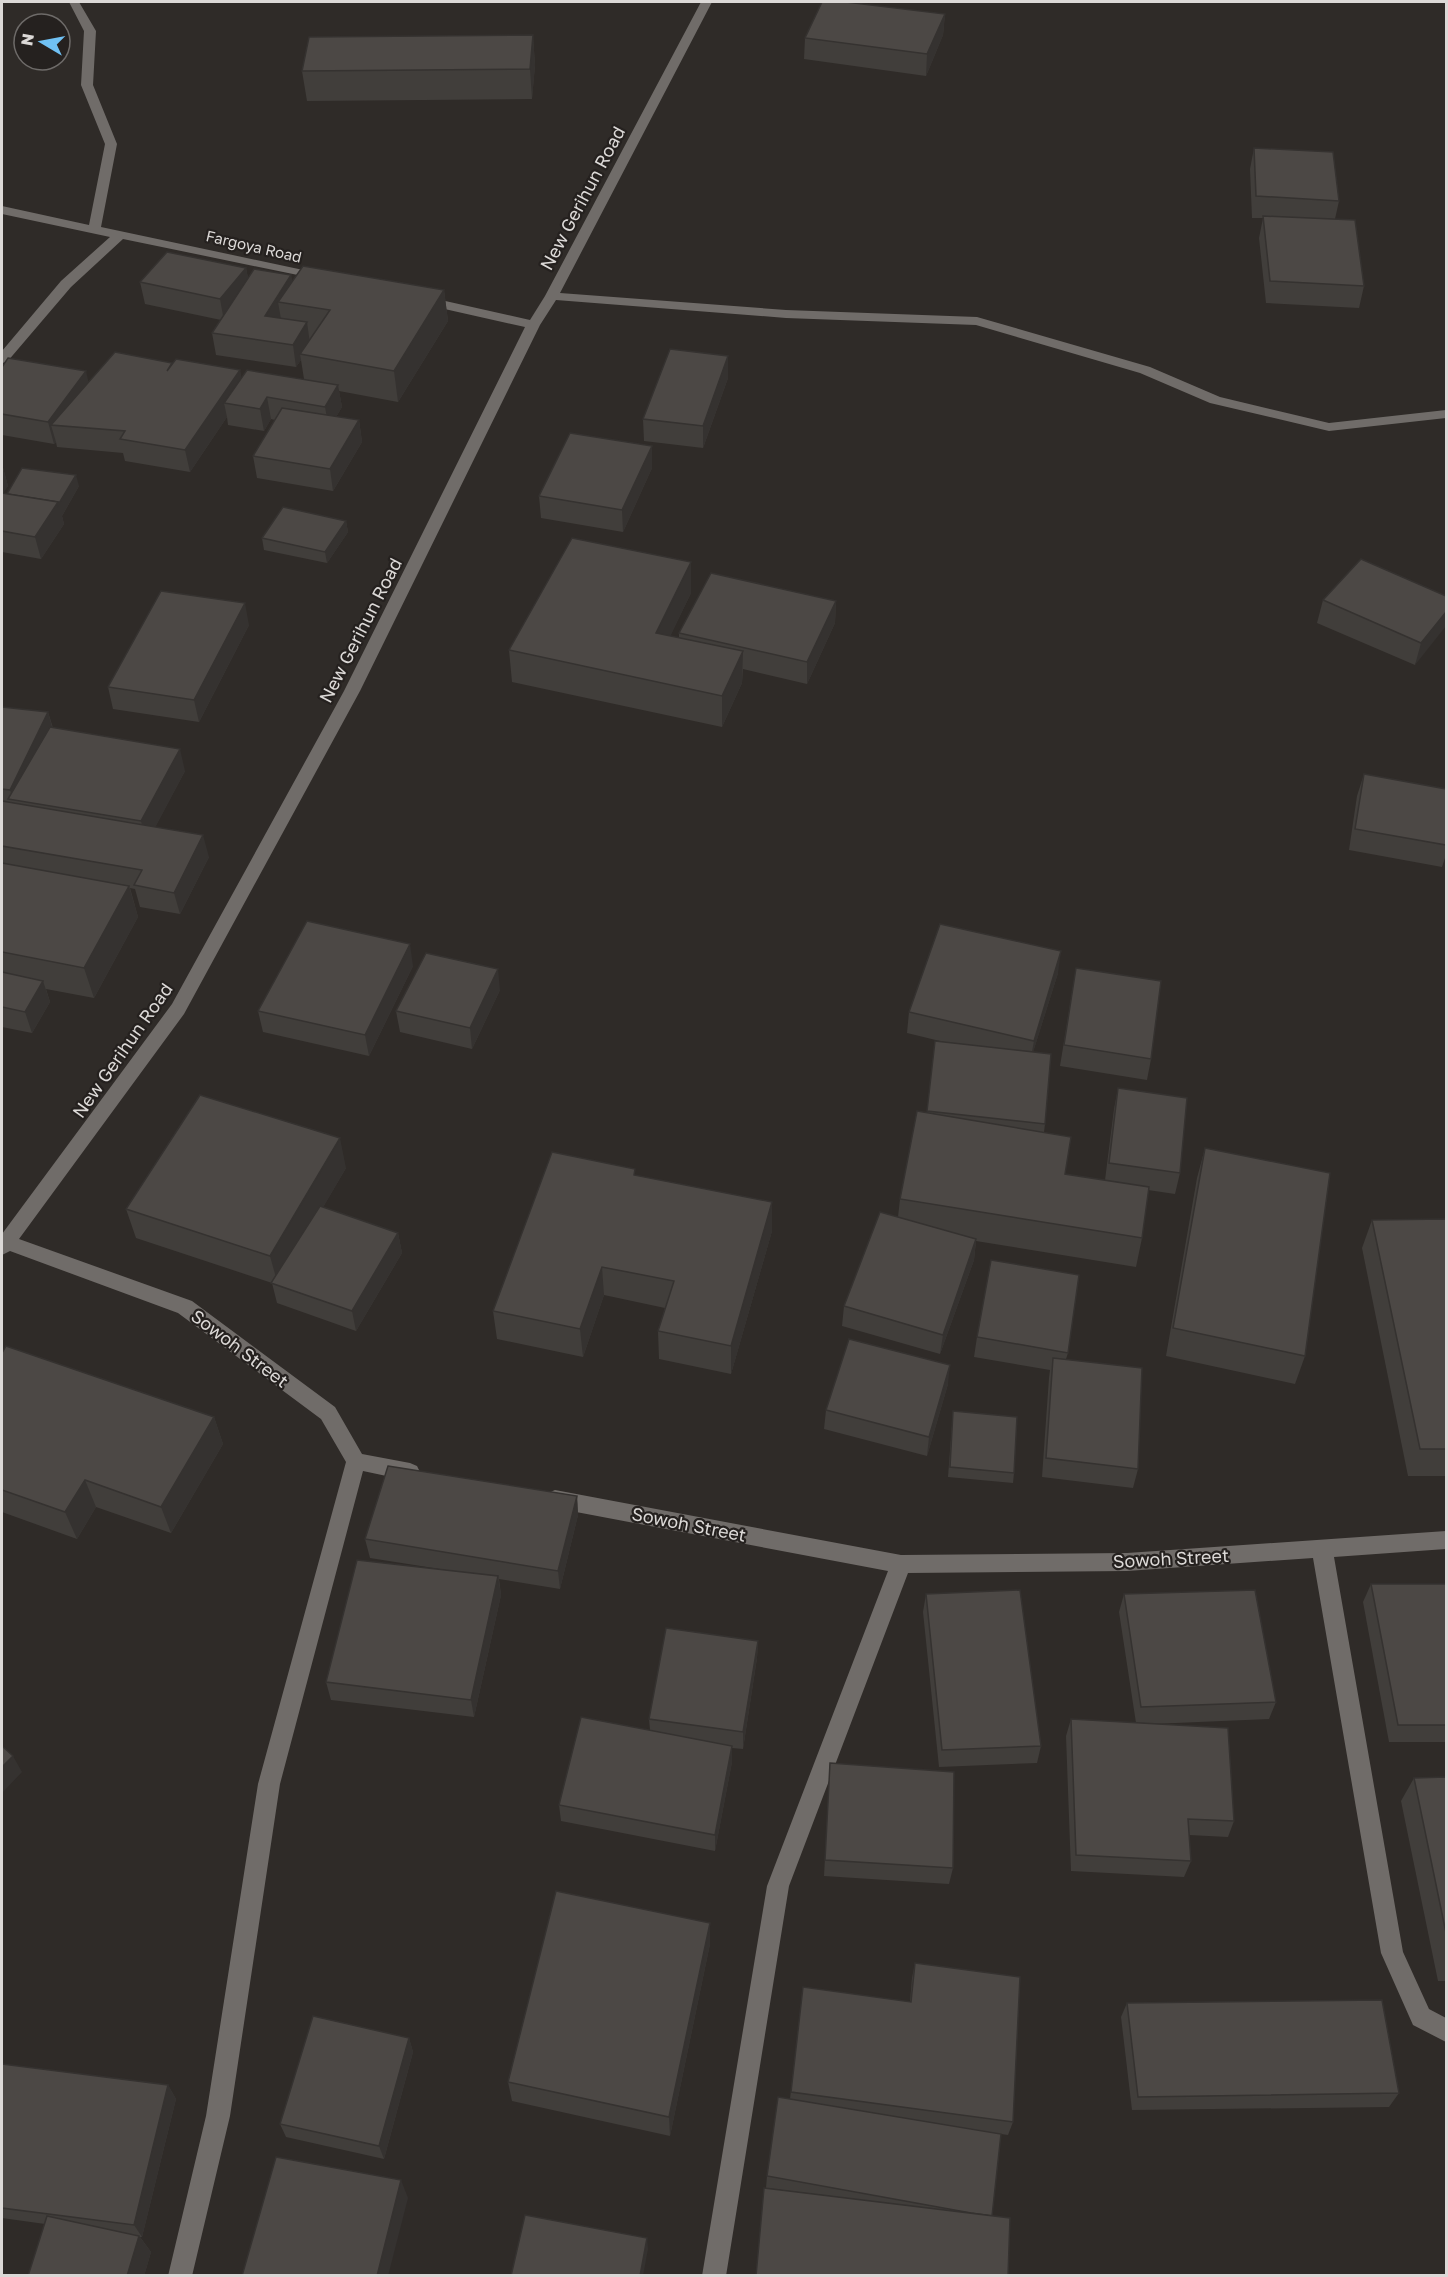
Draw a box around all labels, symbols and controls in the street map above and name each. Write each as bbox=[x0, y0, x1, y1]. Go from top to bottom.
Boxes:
north arrow bbox=[12, 12, 72, 72]
text: N bbox=[16, 32, 38, 47]
street label: New Gerihun Road bbox=[535, 122, 629, 274]
street label: Fargoya Road bbox=[204, 226, 304, 266]
street label: New Gerihun Road bbox=[314, 554, 406, 706]
street label: New Gerihun Road bbox=[67, 978, 177, 1122]
street label: Sowoh Street bbox=[187, 1304, 293, 1392]
street label: Sowoh Street bbox=[630, 1502, 748, 1546]
street label: Sowoh Street bbox=[1112, 1544, 1230, 1572]

